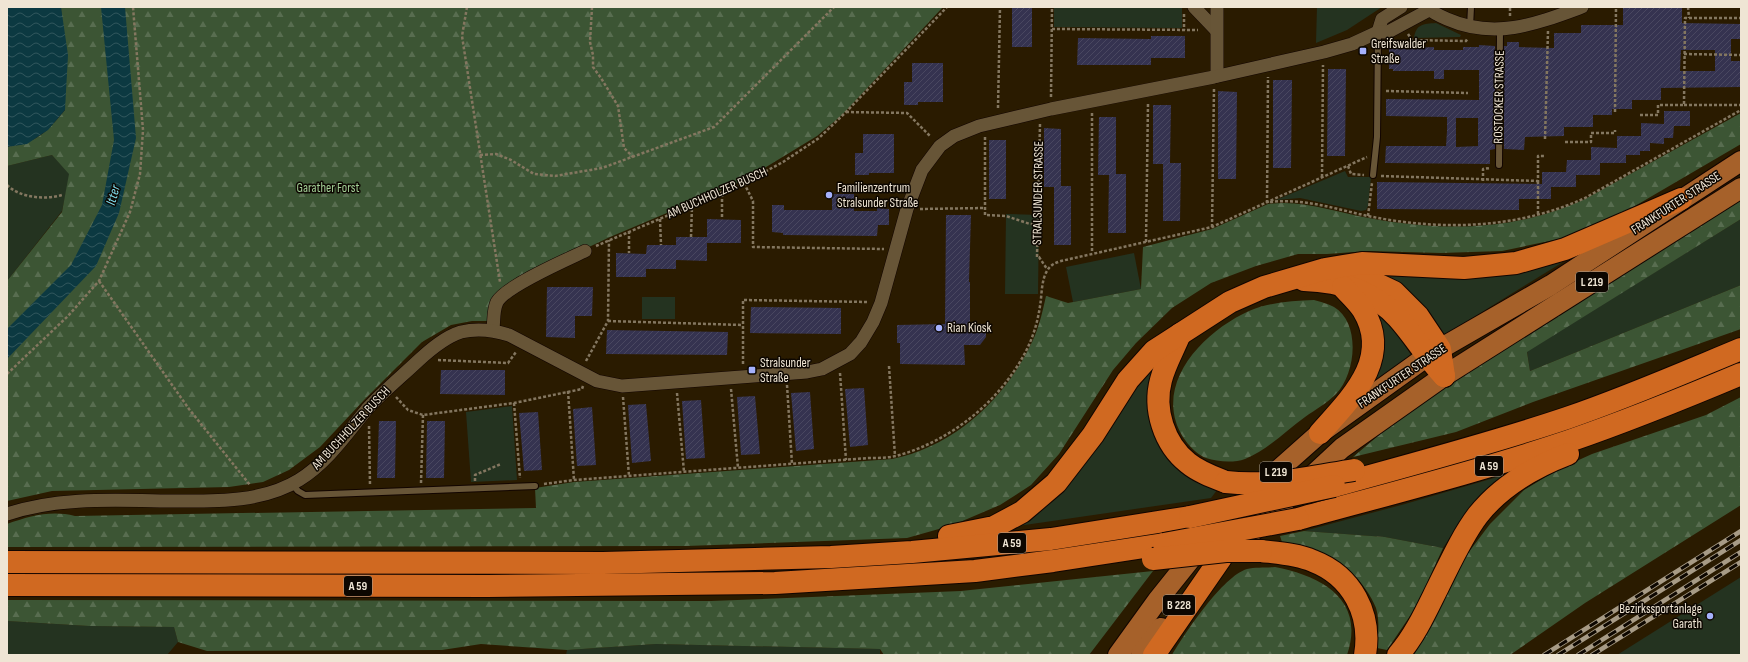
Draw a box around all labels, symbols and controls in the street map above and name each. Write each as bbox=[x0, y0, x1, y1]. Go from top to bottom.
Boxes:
place label: Greifswalder Straße bbox=[1371, 36, 1426, 67]
marker: Greifswalder Straße bbox=[1358, 46, 1368, 56]
street label: ROSTOCKER STRASSE bbox=[1490, 50, 1508, 144]
street label: STRALSUNDER STRASSE bbox=[1029, 141, 1047, 245]
street label: AM BUCHHOLZER BUSCH bbox=[664, 164, 770, 223]
street label: FRANKFURTER STRASSE bbox=[1628, 168, 1724, 238]
park label: Garather Forst bbox=[297, 180, 359, 196]
place label: Familienzentrum Stralsunder Straße bbox=[837, 180, 918, 211]
water label: Itter bbox=[102, 182, 124, 207]
marker: Familienzentrum Stralsunder Straße bbox=[824, 190, 834, 200]
road number: L 219 bbox=[1576, 272, 1608, 292]
place label: Rian Kiosk bbox=[947, 320, 991, 336]
marker: Rian Kiosk bbox=[934, 323, 944, 333]
street label: FRANKFURTER STRASSE bbox=[1355, 340, 1449, 412]
place label: Stralsunder Straße bbox=[760, 355, 811, 386]
marker: Stralsunder Straße bbox=[747, 365, 757, 375]
street label: AM BUCHHOLZER BUSCH bbox=[308, 383, 394, 474]
road number: A 59 bbox=[1475, 456, 1503, 476]
road number: L 219 bbox=[1260, 462, 1292, 482]
road number: A 59 bbox=[998, 533, 1026, 553]
road number: A 59 bbox=[344, 576, 372, 596]
road number: B 228 bbox=[1163, 595, 1195, 615]
place label: Bezirkssportanlage Garath bbox=[1619, 601, 1702, 632]
marker: Bezirkssportanlage Garath bbox=[1705, 611, 1715, 621]

